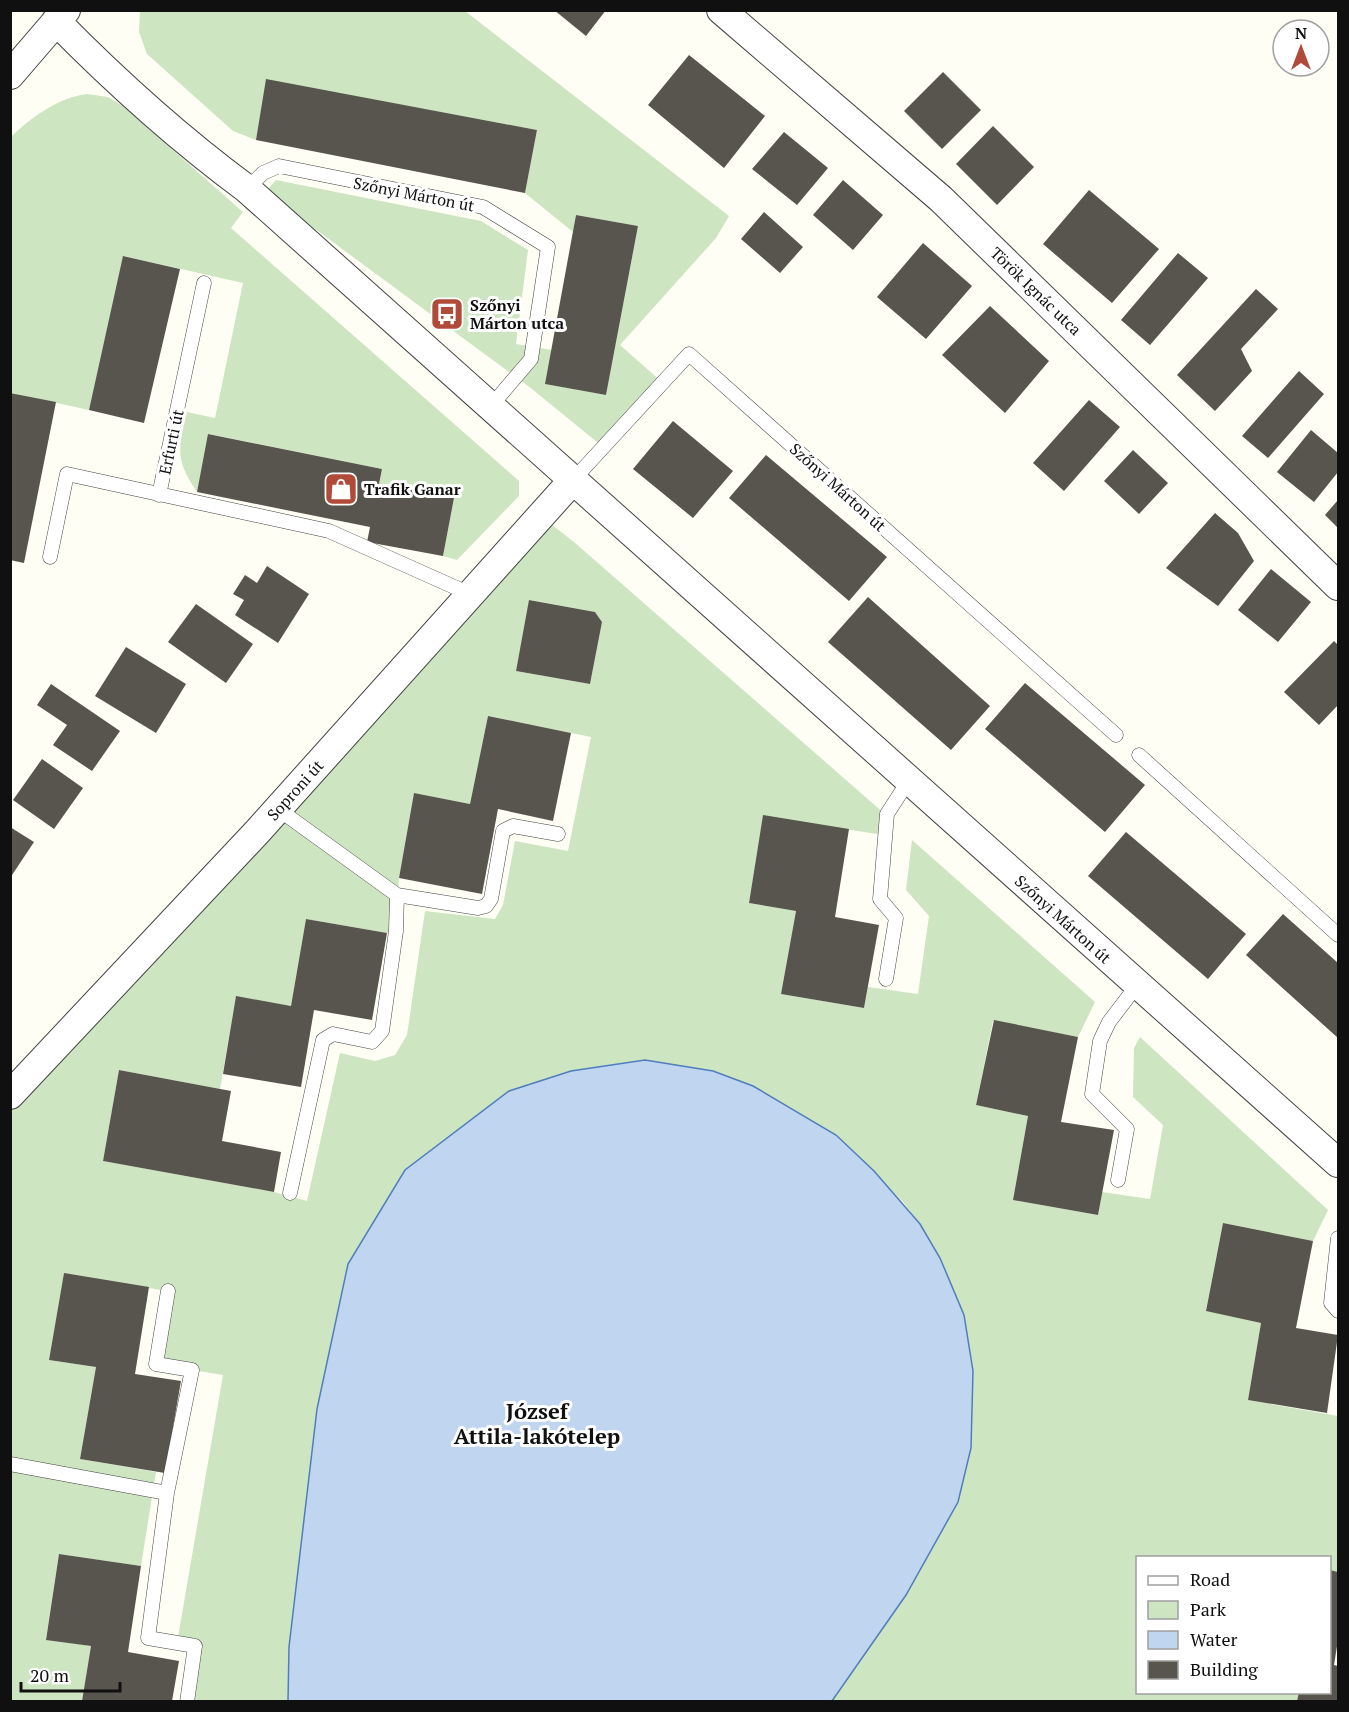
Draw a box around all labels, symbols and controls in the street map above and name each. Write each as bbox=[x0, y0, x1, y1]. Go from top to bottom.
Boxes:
north arrow bbox=[1271, 18, 1331, 78]
text: N bbox=[1295, 22, 1307, 44]
street label: Szőnyi Márton út bbox=[352, 171, 476, 217]
street label: Török Ignác utca bbox=[986, 242, 1086, 340]
place label: Szőnyi Márton utca bbox=[470, 294, 564, 334]
bus stop icon: Szőnyi Márton utca bbox=[429, 296, 465, 332]
street label: Erfurti út bbox=[153, 407, 189, 477]
street label: Szőnyi Márton út bbox=[785, 438, 891, 536]
shop icon: Trafik Ganar bbox=[323, 471, 359, 507]
place label: Trafik Ganar bbox=[364, 478, 461, 500]
street label: Soproni út bbox=[262, 755, 328, 825]
street label: Szőnyi Márton út bbox=[1010, 870, 1116, 968]
district label: József Attila-lakótelep bbox=[454, 1396, 620, 1450]
legend bbox=[1136, 1556, 1331, 1694]
text: Road bbox=[1190, 1567, 1230, 1591]
text: Park bbox=[1190, 1597, 1227, 1621]
text: Water bbox=[1190, 1627, 1237, 1651]
scale bar bbox=[21, 1655, 120, 1693]
text: Building bbox=[1190, 1657, 1258, 1681]
text: 20 m bbox=[30, 1663, 70, 1687]

